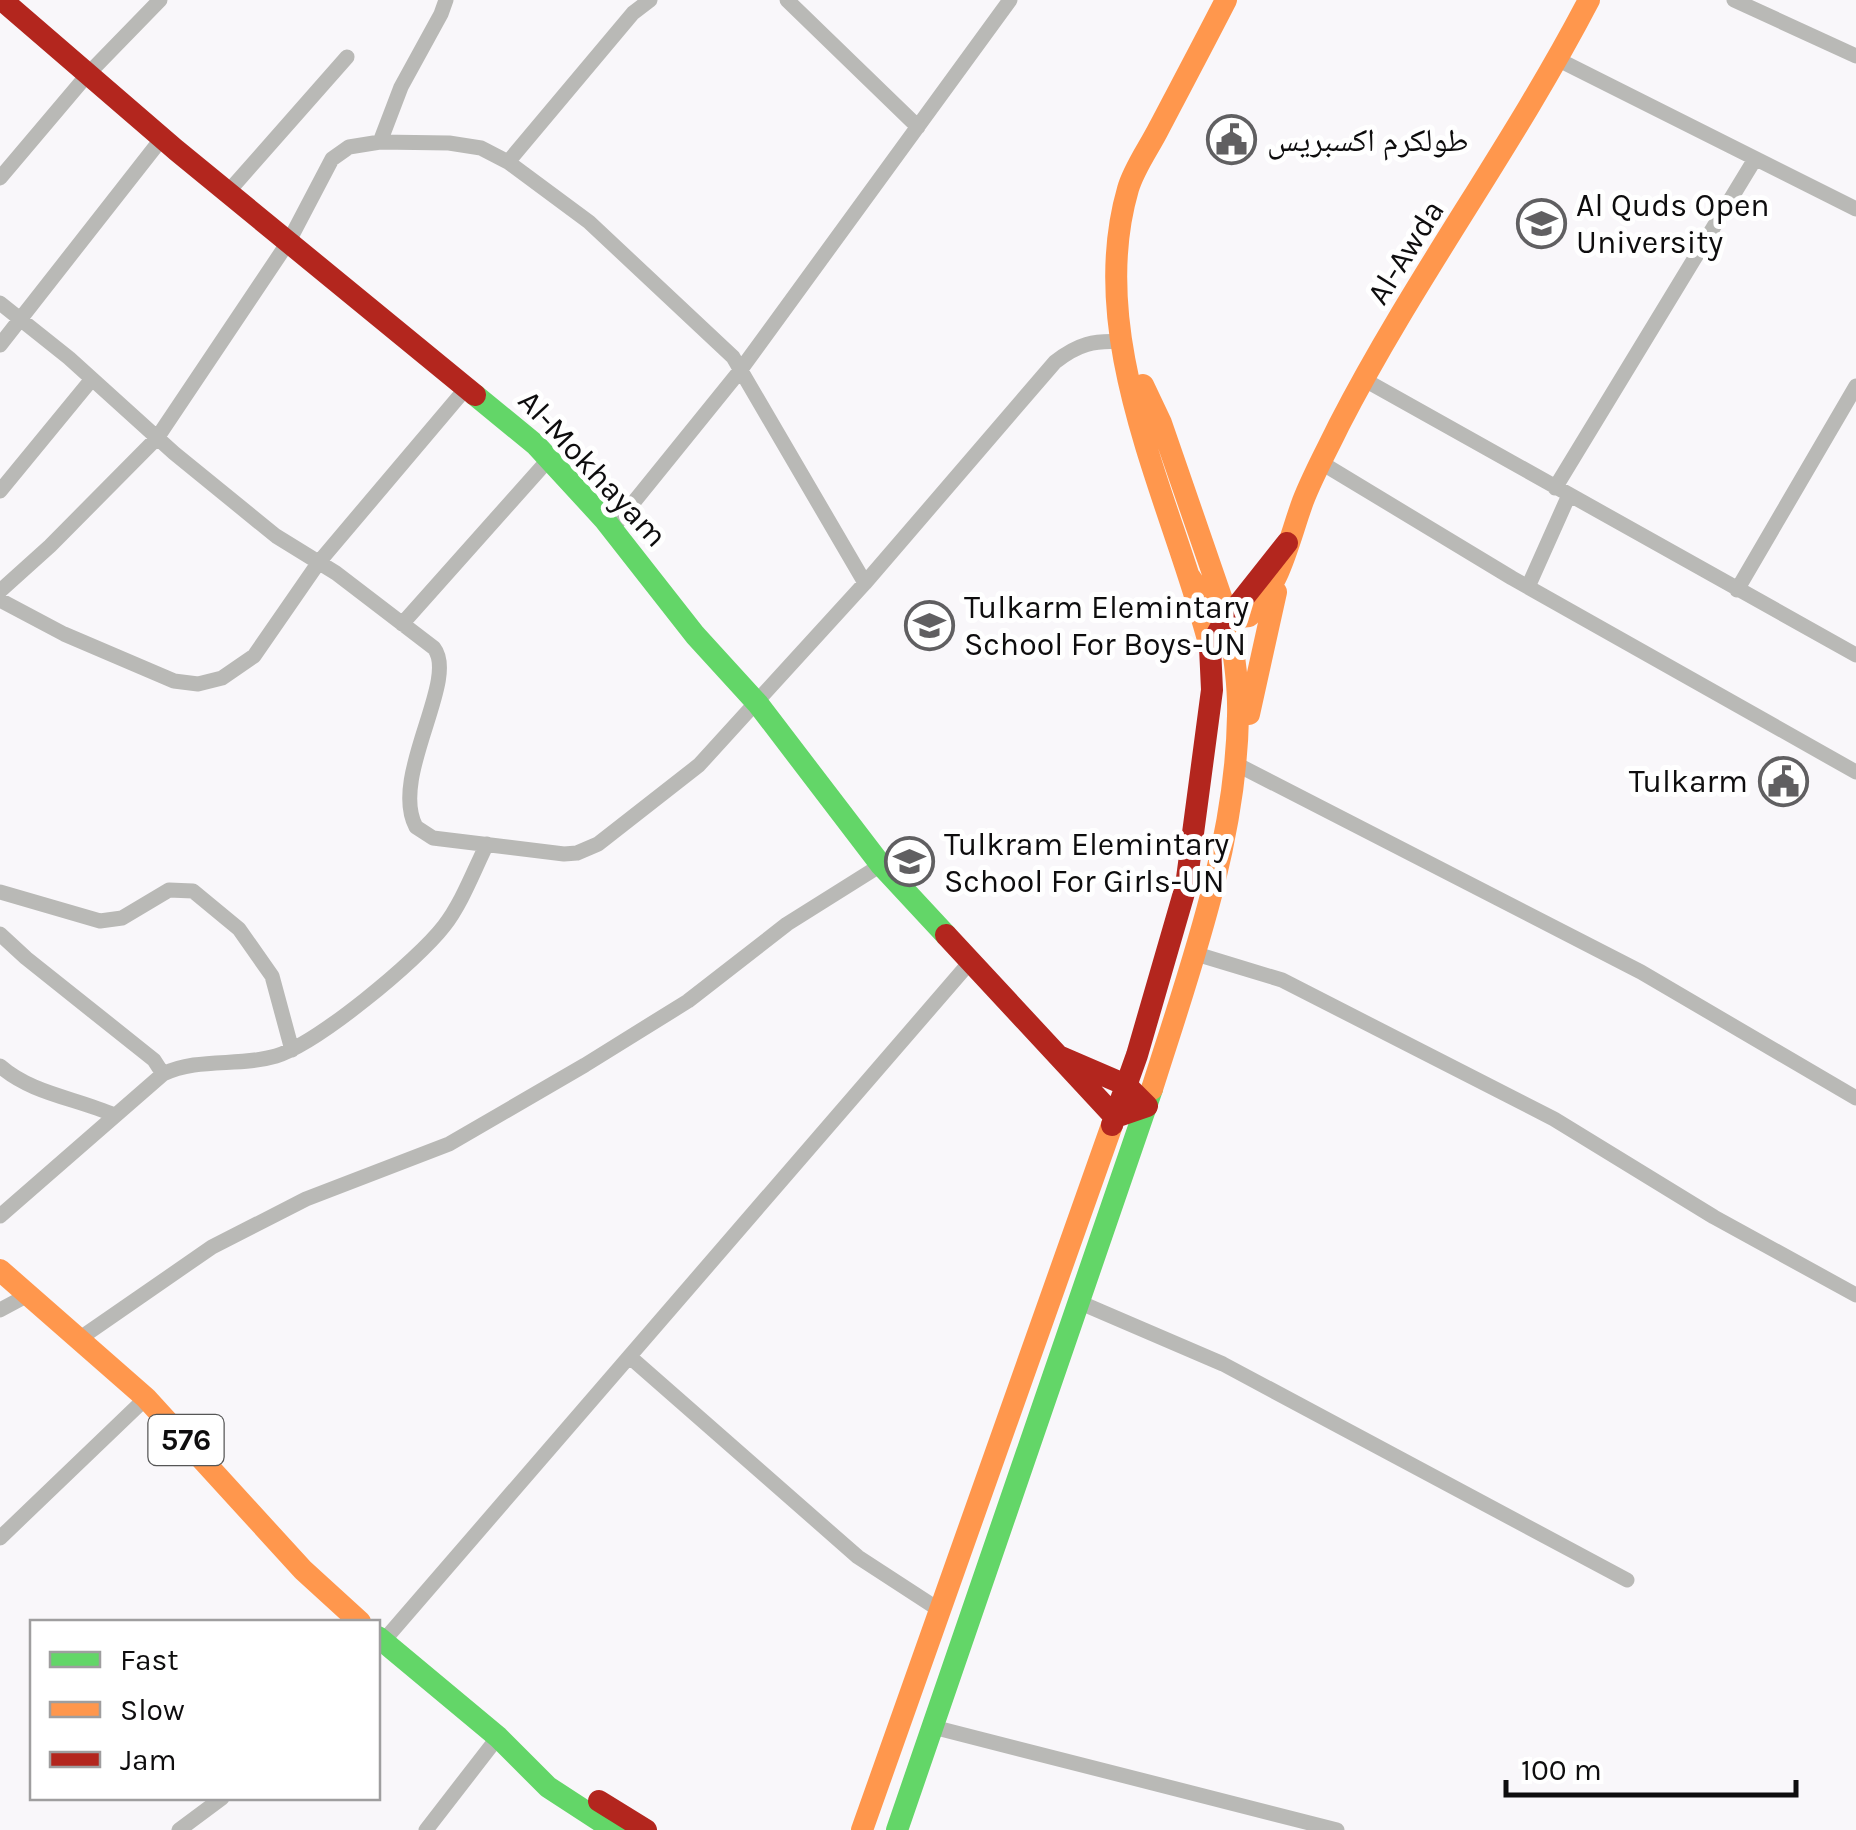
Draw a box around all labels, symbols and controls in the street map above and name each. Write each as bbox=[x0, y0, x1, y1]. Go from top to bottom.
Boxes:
public building icon: طولكرم اكسبريس bbox=[1206, 114, 1258, 166]
place label: طولكرم اكسبريس bbox=[1267, 122, 1469, 161]
place label: Al Quds Open University bbox=[1576, 187, 1770, 261]
street label: Al-Awda bbox=[1359, 193, 1452, 311]
school or university icon: Al Quds Open University bbox=[1515, 197, 1567, 249]
street label: Al-Mokhayam bbox=[511, 382, 675, 554]
place label: Tulkarm Elemintary School For Boys-UN bbox=[964, 589, 1249, 663]
school or university icon: Tulkarm Elemintary School For Boys-UN bbox=[903, 599, 955, 651]
public building icon: Tulkarm bbox=[1757, 755, 1809, 807]
place label: Tulkarm bbox=[1629, 763, 1748, 800]
place label: Tulkram Elemintary School For Girls-UN bbox=[944, 826, 1229, 900]
school or university icon: Tulkram Elemintary School For Girls-UN bbox=[883, 836, 935, 888]
road number: 576 bbox=[148, 1415, 224, 1465]
legend bbox=[30, 1620, 380, 1800]
text: Fast bbox=[120, 1642, 179, 1678]
text: Slow bbox=[120, 1692, 185, 1728]
scale bar bbox=[1506, 1735, 1796, 1797]
text: Jam bbox=[120, 1742, 177, 1778]
text: 100 m bbox=[1521, 1752, 1602, 1788]

